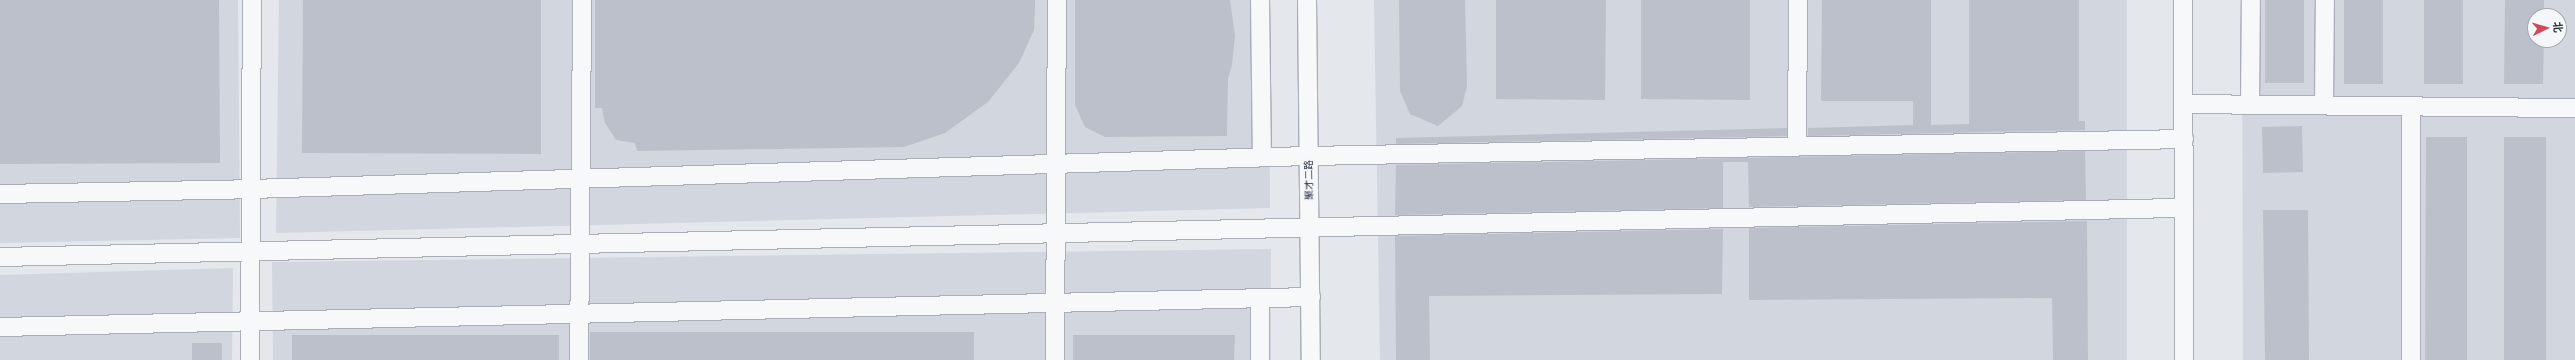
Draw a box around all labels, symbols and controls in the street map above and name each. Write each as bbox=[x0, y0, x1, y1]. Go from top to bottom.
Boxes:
north arrow bbox=[2527, 8, 2567, 48]
text: 北 bbox=[2551, 21, 2566, 33]
street label: 聚才二路 bbox=[1303, 160, 1315, 200]

